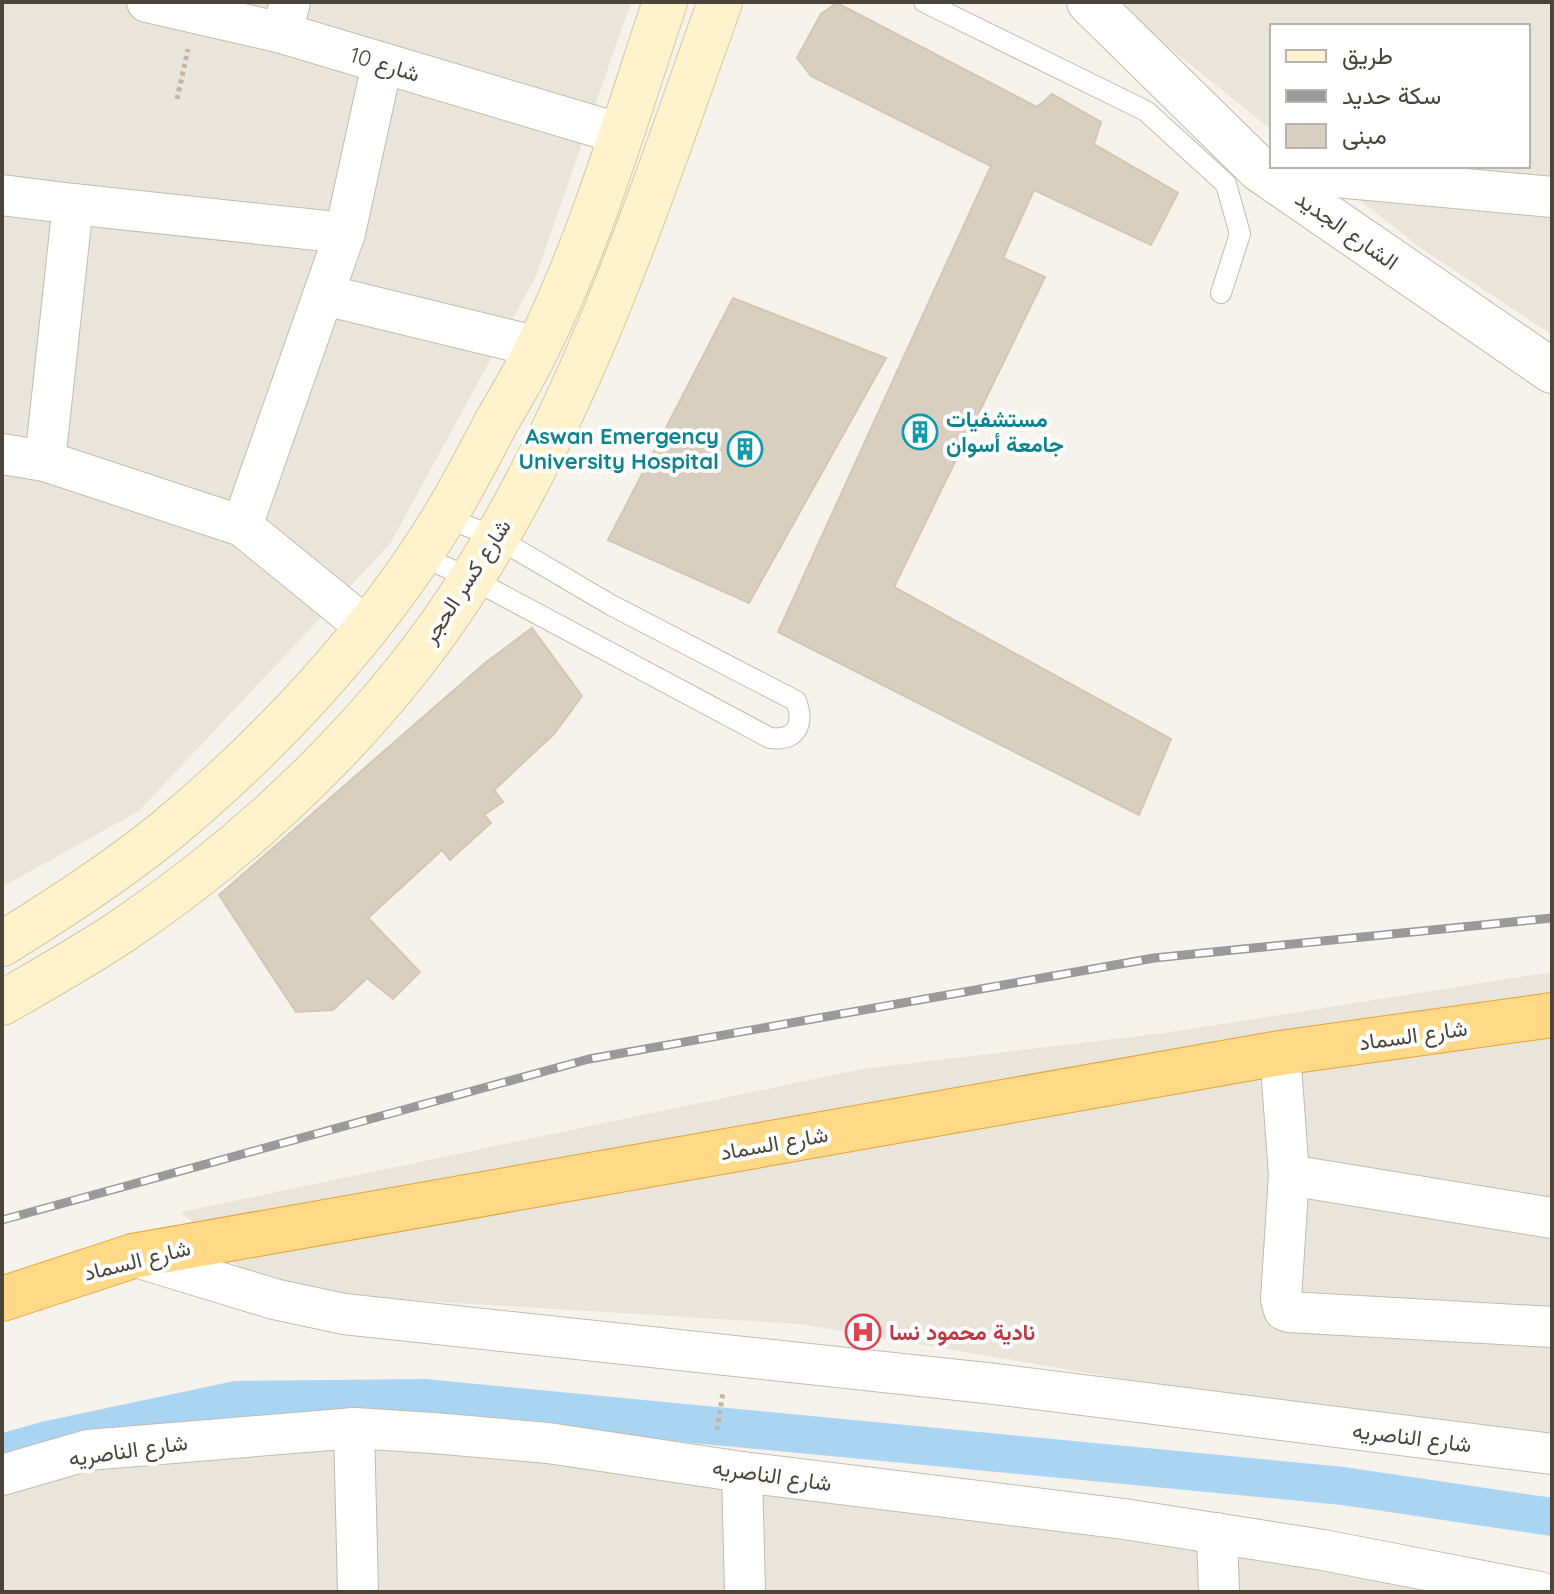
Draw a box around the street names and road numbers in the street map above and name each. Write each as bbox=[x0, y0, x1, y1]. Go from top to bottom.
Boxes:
street label: شارع 10 bbox=[346, 40, 423, 89]
street label: الشارع الجديد bbox=[1289, 184, 1404, 277]
street label: شارع كسر الحجر bbox=[415, 513, 518, 650]
street label: شارع السماد bbox=[1357, 1014, 1469, 1057]
street label: شارع السماد bbox=[718, 1120, 830, 1167]
street label: شارع السماد bbox=[81, 1233, 194, 1288]
street label: شارع الناصريه bbox=[1351, 1416, 1473, 1459]
street label: شارع الناصريه bbox=[67, 1428, 190, 1473]
street label: شارع الناصريه bbox=[710, 1453, 833, 1498]

